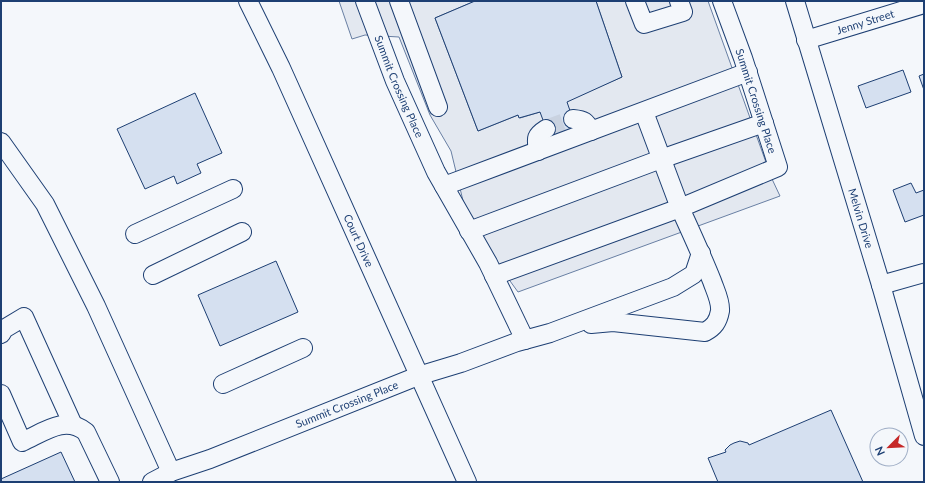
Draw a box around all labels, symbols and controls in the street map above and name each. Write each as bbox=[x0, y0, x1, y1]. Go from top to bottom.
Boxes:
street label: Jenny Street bbox=[835, 6, 896, 36]
street label: Summit Crossing Place bbox=[372, 33, 427, 139]
street label: Summit Crossing Place bbox=[733, 47, 780, 155]
street label: Melvin Drive bbox=[846, 187, 877, 250]
street label: Court Drive bbox=[341, 212, 377, 269]
street label: Summit Crossing Place bbox=[294, 378, 400, 430]
north arrow bbox=[869, 427, 909, 467]
text: N bbox=[872, 445, 887, 458]

